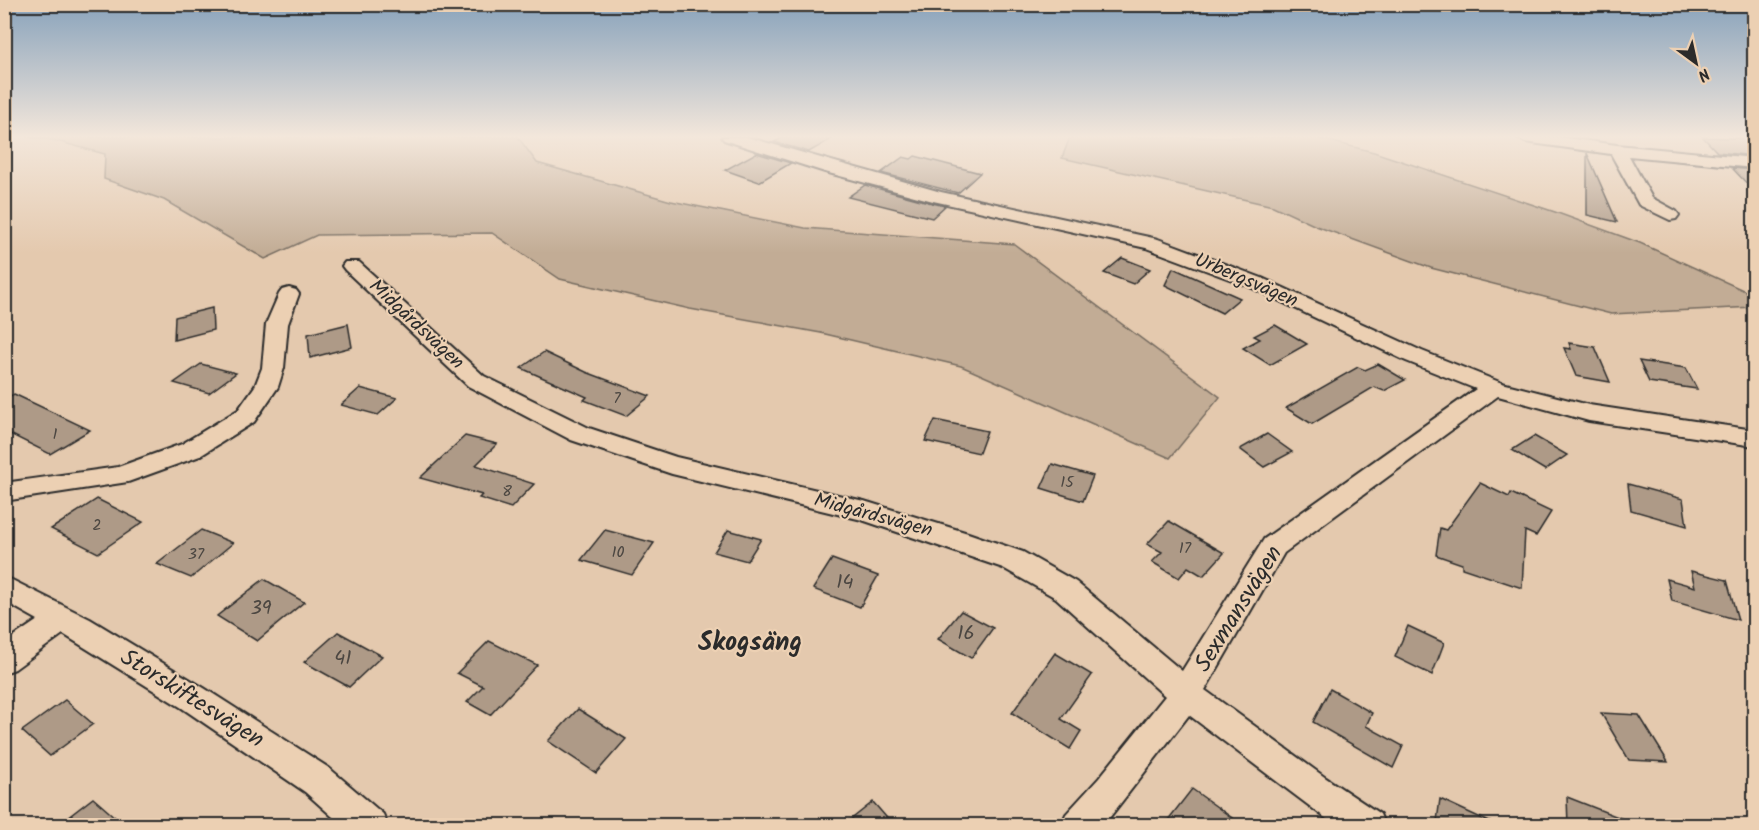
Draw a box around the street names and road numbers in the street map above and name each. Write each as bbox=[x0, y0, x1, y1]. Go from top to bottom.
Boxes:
street label: Urbergsvägen bbox=[1189, 245, 1303, 317]
street label: Midgårdsvägen bbox=[361, 272, 471, 378]
street label: Midgårdsvägen bbox=[810, 485, 936, 547]
street label: Sexmansvägen bbox=[1184, 538, 1294, 680]
street label: Storskiftesvägen bbox=[112, 639, 272, 759]

